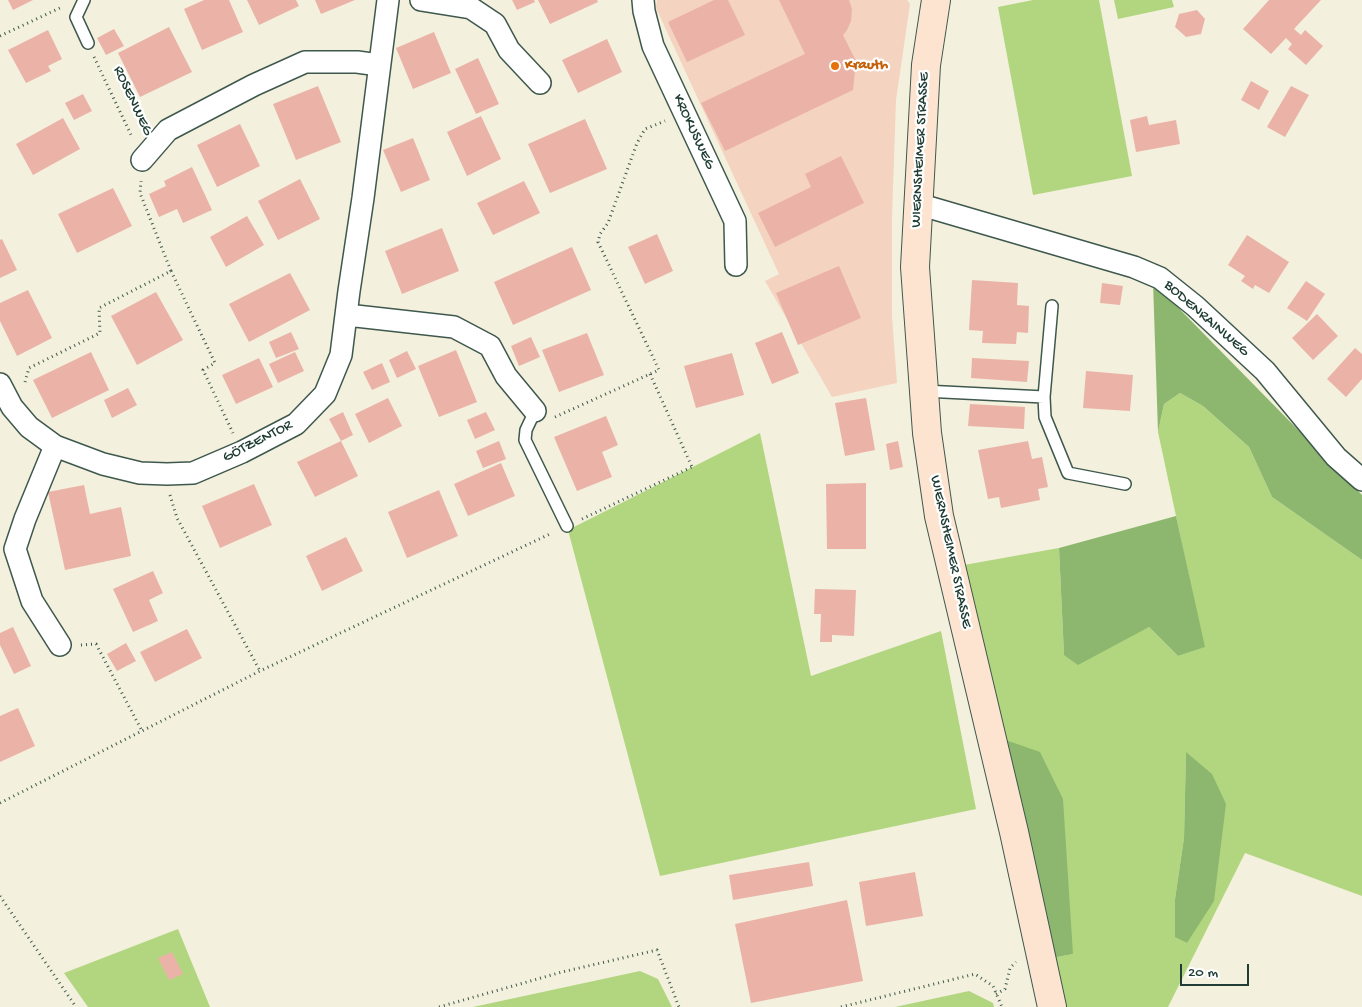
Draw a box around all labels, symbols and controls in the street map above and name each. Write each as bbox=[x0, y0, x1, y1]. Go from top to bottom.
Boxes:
place label: Krauth bbox=[845, 57, 888, 75]
marker: Krauth bbox=[829, 60, 841, 72]
street label: ROSENWEG bbox=[108, 63, 156, 139]
street label: WIERNSHEIMER STRASSE bbox=[908, 72, 934, 228]
street label: KROKUSWEG bbox=[668, 92, 718, 172]
street label: BODENRAINWEG bbox=[1160, 277, 1252, 361]
street label: GÖTZENTOR bbox=[220, 417, 296, 467]
street label: WIERNSHEIMER STRASSE bbox=[925, 474, 975, 630]
scale bar bbox=[1182, 954, 1251, 986]
text: 20 m bbox=[1188, 964, 1218, 982]

